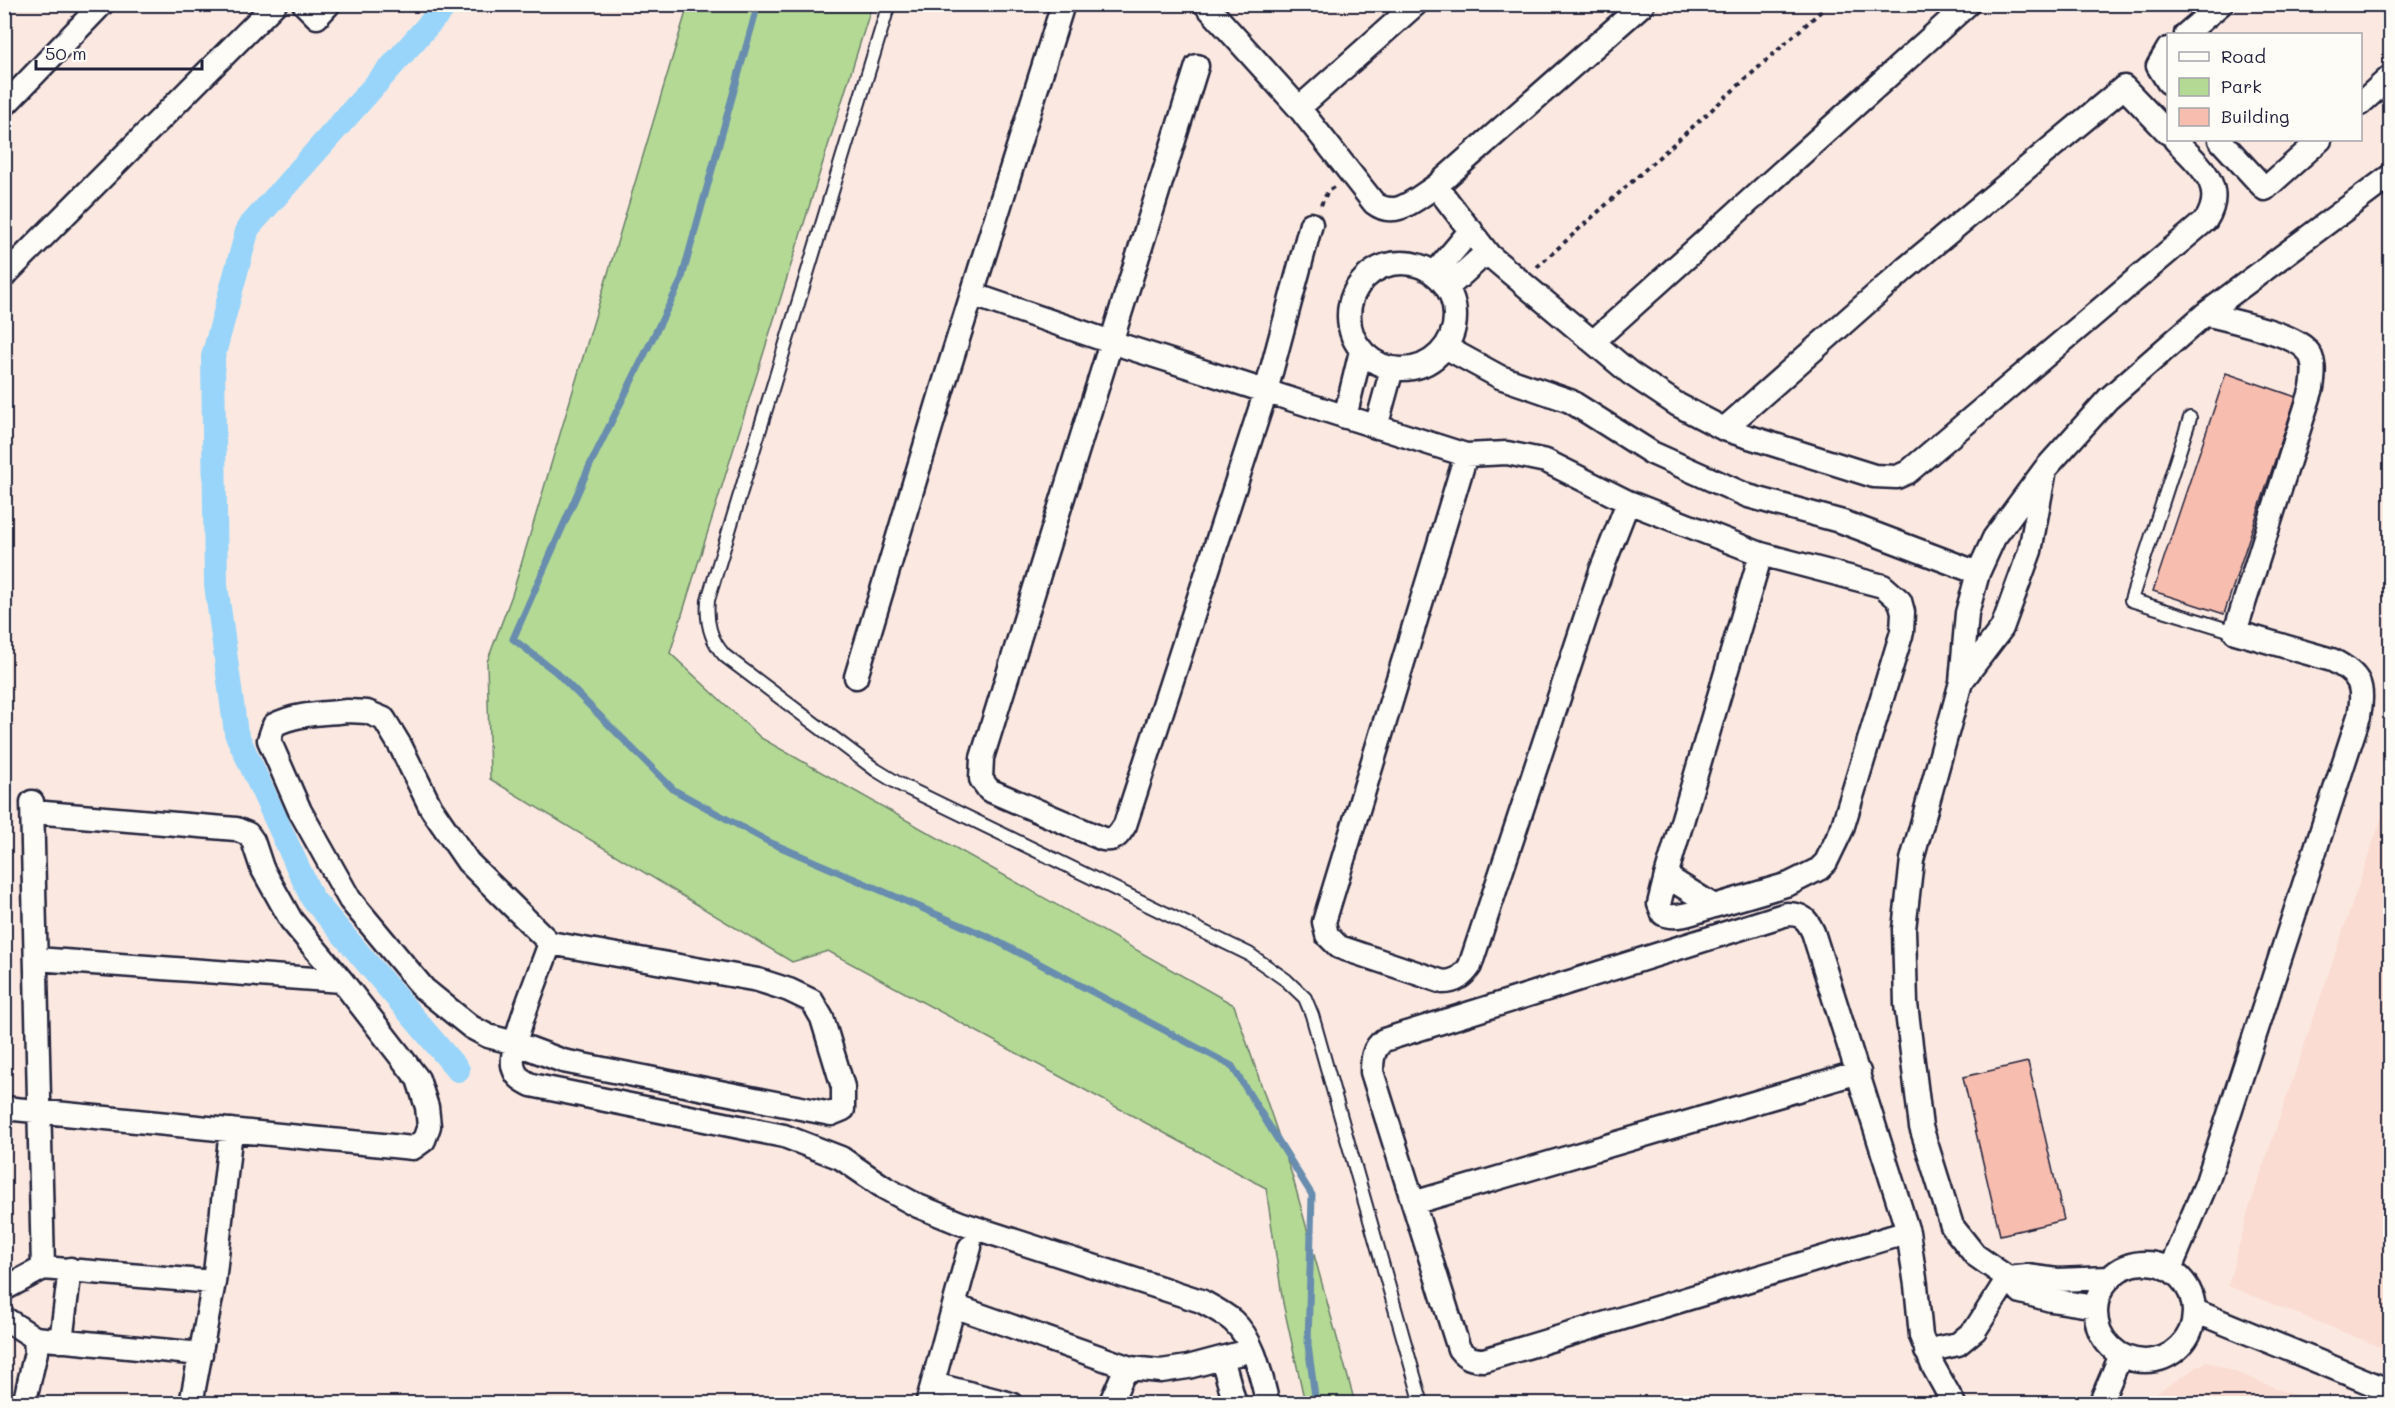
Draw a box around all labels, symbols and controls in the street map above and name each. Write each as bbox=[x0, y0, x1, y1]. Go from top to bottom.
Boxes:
scale bar bbox=[36, 33, 202, 71]
legend bbox=[2167, 33, 2362, 141]
text: 50 m bbox=[45, 41, 87, 65]
text: Road bbox=[2221, 44, 2266, 68]
text: Park bbox=[2221, 74, 2262, 98]
text: Building bbox=[2221, 104, 2289, 128]

